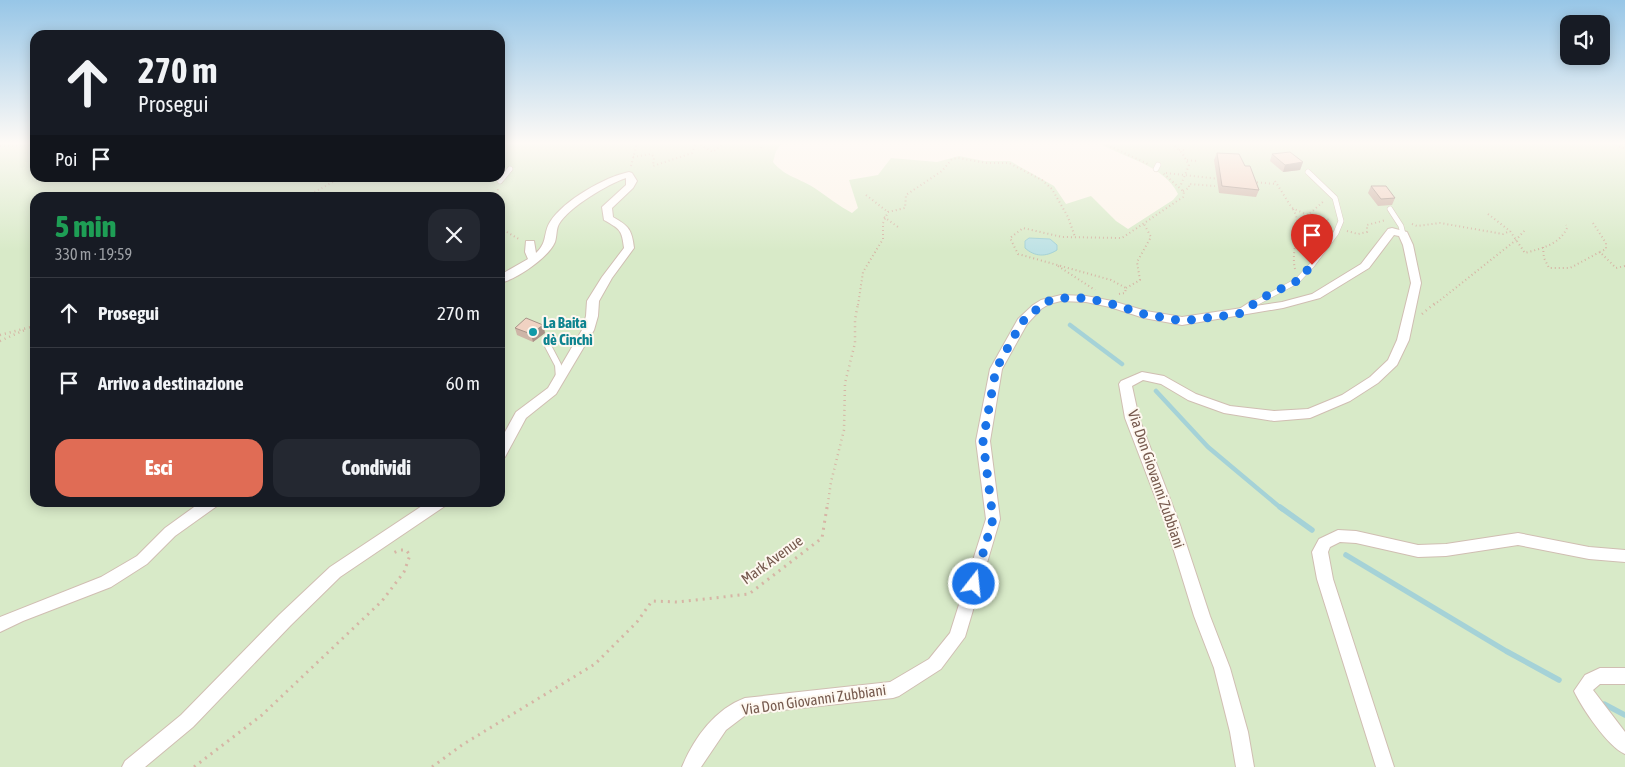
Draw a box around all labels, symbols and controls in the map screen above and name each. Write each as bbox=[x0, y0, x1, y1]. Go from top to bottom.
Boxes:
map controls bbox=[1560, 15, 1610, 65]
button: sound bbox=[1560, 15, 1610, 65]
icon: ahead bbox=[55, 50, 120, 115]
text: 270 m bbox=[138, 50, 217, 90]
text: Prosegui bbox=[138, 91, 209, 117]
icon: arrive bbox=[87, 145, 115, 173]
text: Poi bbox=[55, 148, 77, 170]
text: 5 min bbox=[55, 209, 116, 243]
button: close bbox=[428, 209, 480, 261]
pin bbox=[1291, 214, 1333, 265]
icon: arrive bbox=[1298, 221, 1326, 249]
text: 330 m · 19:59 bbox=[55, 245, 132, 263]
icon: ahead bbox=[55, 299, 83, 327]
text: Prosegui bbox=[98, 302, 159, 324]
text: 270 m bbox=[437, 302, 480, 324]
place label: La Baita dè Cinchì bbox=[543, 314, 593, 348]
marker: La Baita dè Cinchì bbox=[527, 326, 539, 338]
icon: arrive bbox=[55, 369, 83, 397]
text: Arrivo a destinazione bbox=[98, 372, 244, 394]
text: 60 m bbox=[446, 372, 480, 394]
street label: Via Don Giovanni Zubbiani bbox=[1125, 407, 1188, 550]
button: Esci bbox=[55, 439, 263, 497]
button: Condividi bbox=[273, 439, 480, 497]
street label: Mark Avenue bbox=[738, 532, 806, 588]
position arrow bbox=[947, 557, 999, 609]
street label: Via Don Giovanni Zubbiani bbox=[741, 681, 887, 718]

